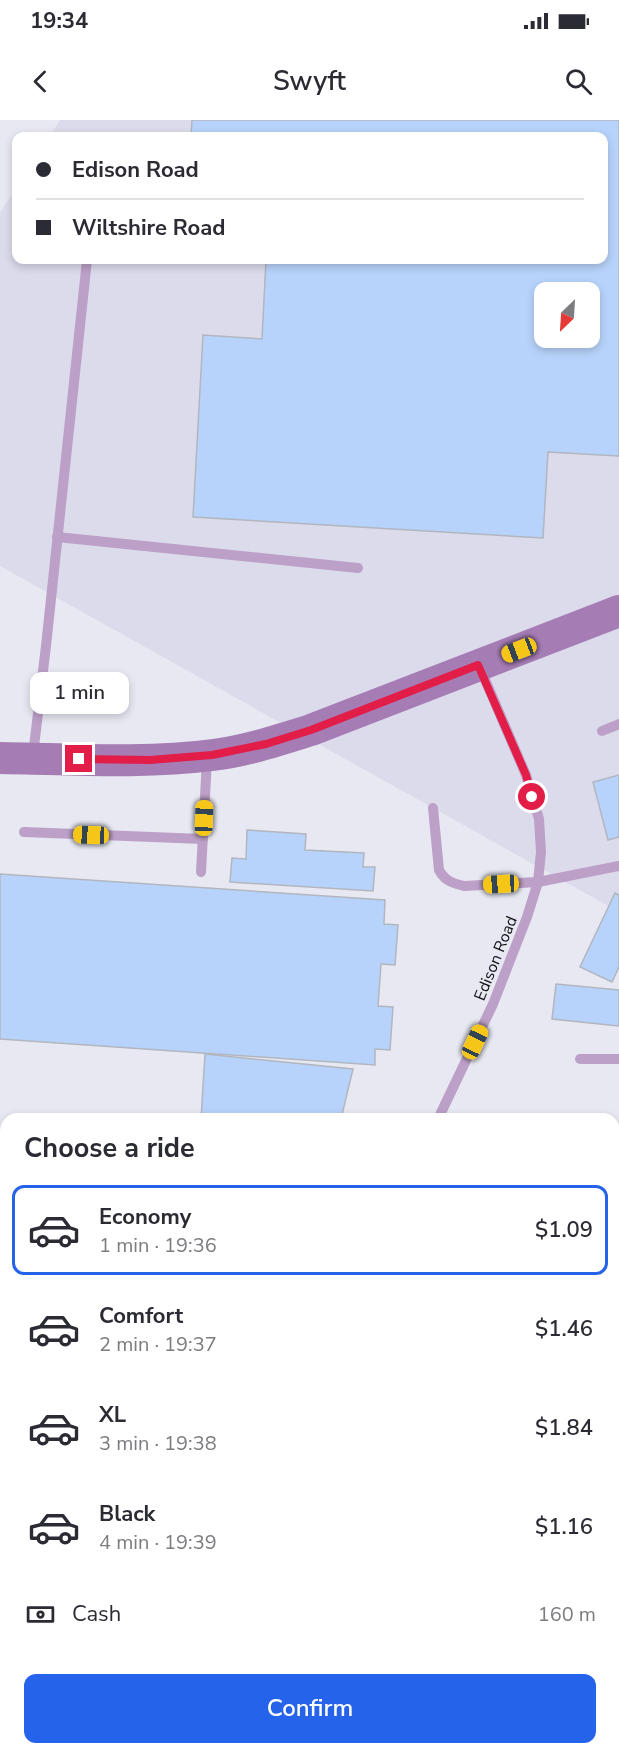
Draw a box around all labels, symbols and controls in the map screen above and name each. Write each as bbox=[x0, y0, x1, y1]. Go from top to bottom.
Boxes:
text: 19:34 bbox=[30, 6, 88, 36]
text: Swyft bbox=[273, 63, 346, 100]
icon: back bbox=[24, 65, 57, 98]
icon: search bbox=[562, 65, 595, 98]
text: Edison Road bbox=[72, 155, 199, 185]
text: Wiltshire Road bbox=[72, 213, 226, 243]
north arrow bbox=[534, 282, 600, 348]
map controls bbox=[534, 282, 600, 348]
car bbox=[499, 635, 539, 665]
callout: 1 min bbox=[29, 672, 128, 714]
text: 1 min bbox=[54, 679, 105, 706]
route end bbox=[65, 745, 92, 772]
route start bbox=[518, 783, 545, 810]
car bbox=[194, 800, 214, 836]
car bbox=[73, 825, 109, 845]
car bbox=[483, 874, 519, 894]
street label: Edison Road bbox=[469, 913, 523, 1004]
car bbox=[459, 1022, 491, 1062]
text: Choose a ride bbox=[24, 1130, 195, 1167]
text: Economy bbox=[99, 1202, 191, 1232]
icon: car bbox=[27, 1203, 81, 1257]
text: $1.09 bbox=[535, 1215, 593, 1245]
text: 1 min · 19:36 bbox=[99, 1232, 217, 1259]
text: Comfort bbox=[99, 1301, 183, 1331]
icon: car bbox=[27, 1302, 81, 1356]
text: $1.46 bbox=[535, 1314, 593, 1344]
text: 2 min · 19:37 bbox=[99, 1331, 217, 1358]
text: XL bbox=[99, 1400, 126, 1430]
icon: car bbox=[27, 1401, 81, 1455]
text: $1.84 bbox=[535, 1413, 593, 1443]
text: 3 min · 19:38 bbox=[99, 1430, 217, 1457]
text: Black bbox=[99, 1499, 155, 1529]
icon: car bbox=[27, 1500, 81, 1554]
text: $1.16 bbox=[535, 1512, 593, 1542]
text: 4 min · 19:39 bbox=[99, 1529, 217, 1556]
icon: cash bbox=[24, 1598, 57, 1631]
text: Cash bbox=[72, 1599, 121, 1629]
text: 160 m bbox=[538, 1601, 596, 1628]
button: Confirm bbox=[24, 1674, 596, 1743]

